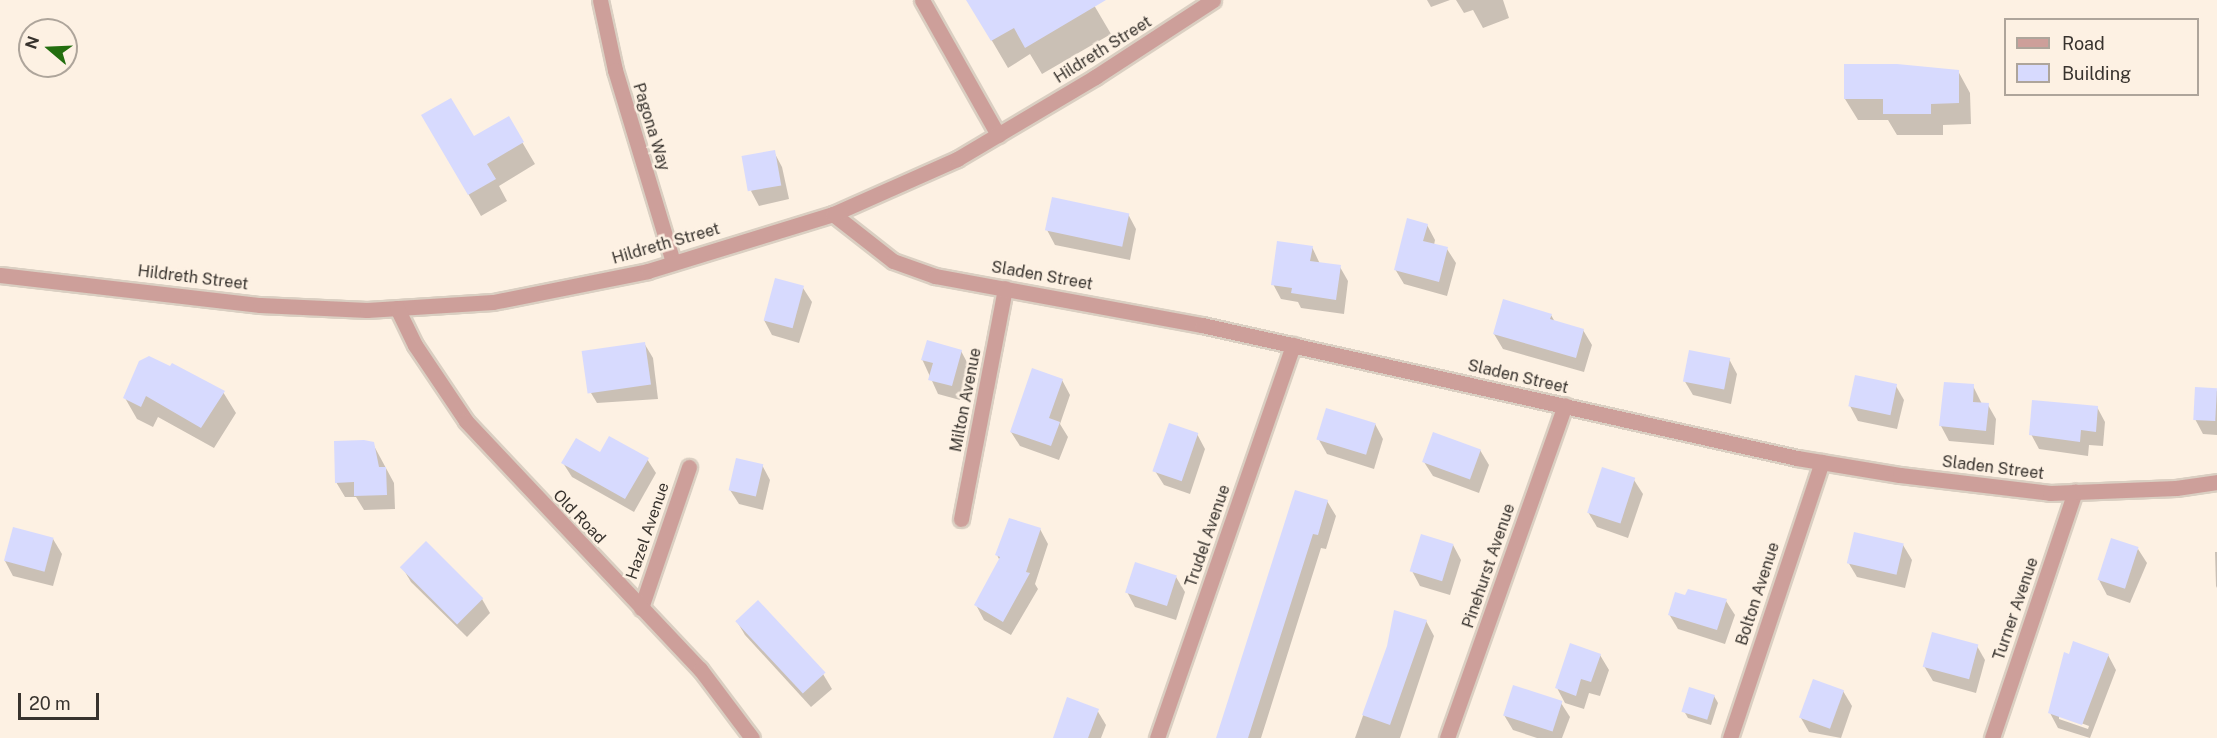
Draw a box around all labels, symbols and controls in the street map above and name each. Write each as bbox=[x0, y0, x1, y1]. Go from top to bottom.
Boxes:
street label: Hildreth Street bbox=[1051, 12, 1155, 88]
north arrow bbox=[18, 18, 78, 78]
legend bbox=[2004, 18, 2199, 96]
text: Road bbox=[2062, 33, 2105, 54]
text: N bbox=[21, 34, 43, 52]
text: Building bbox=[2062, 63, 2131, 84]
street label: Pagona Way bbox=[628, 81, 674, 173]
street label: Hildreth Street bbox=[610, 219, 722, 269]
street label: Sladen Street bbox=[990, 258, 1094, 294]
street label: Hildreth Street bbox=[137, 262, 249, 294]
street label: Milton Avenue bbox=[947, 346, 985, 454]
street label: Sladen Street bbox=[1466, 356, 1570, 398]
street label: Sladen Street bbox=[1941, 452, 2045, 484]
street label: Hazel Avenue bbox=[622, 480, 674, 582]
street label: Trudel Avenue bbox=[1182, 482, 1234, 590]
street label: Old Road bbox=[549, 486, 609, 548]
street label: Pinehurst Avenue bbox=[1459, 501, 1519, 631]
street label: Bolton Avenue bbox=[1732, 540, 1784, 648]
street label: Turner Avenue bbox=[1989, 555, 2043, 663]
scale bar bbox=[21, 681, 102, 719]
text: 20 m bbox=[29, 693, 71, 714]

